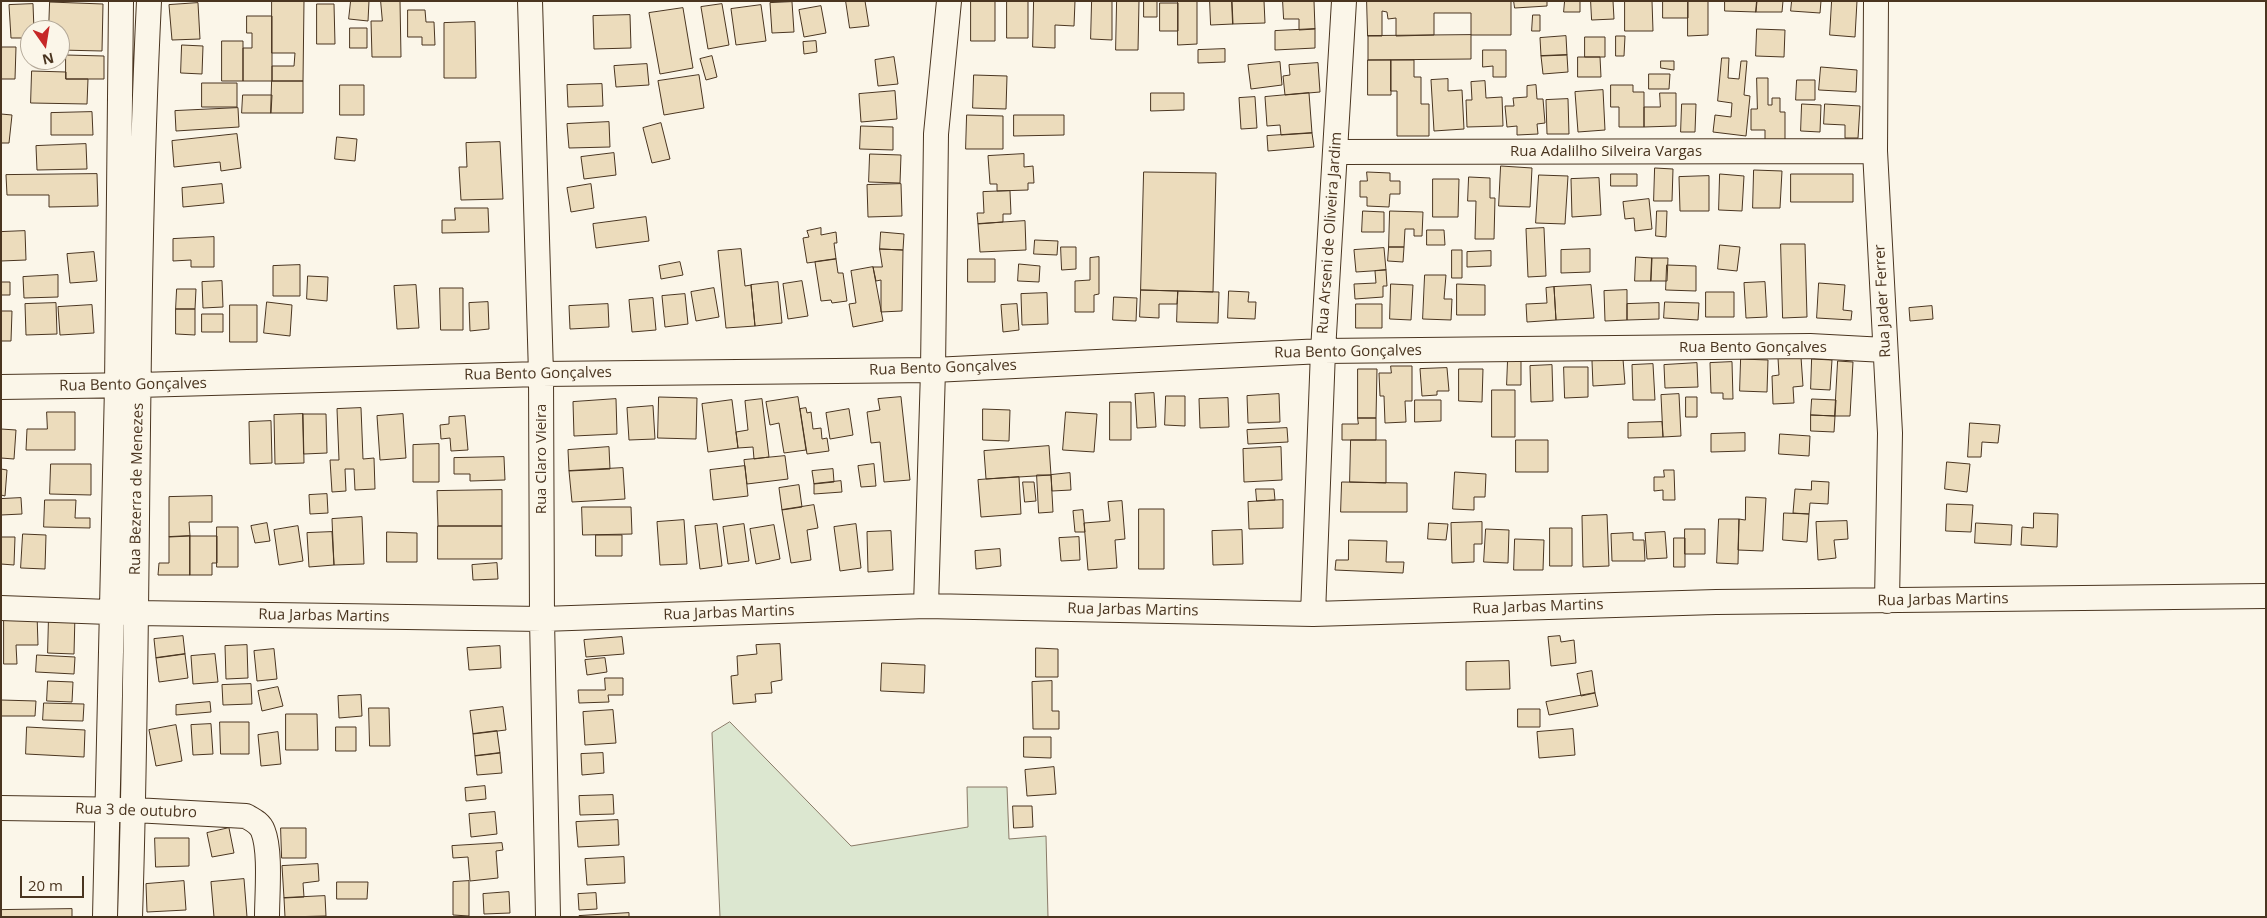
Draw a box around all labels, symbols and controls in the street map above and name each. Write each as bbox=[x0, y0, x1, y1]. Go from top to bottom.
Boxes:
north arrow bbox=[20, 20, 70, 70]
text: N bbox=[41, 49, 56, 70]
street label: Rua Arseni de Oliveira Jardim bbox=[1314, 131, 1346, 335]
street label: Rua Adalilho Silveira Vargas bbox=[1510, 143, 1702, 161]
street label: Rua Jader Ferrer bbox=[1871, 244, 1895, 358]
street label: Rua Bento Gonçalves bbox=[1679, 339, 1827, 357]
street label: Rua Bento Gonçalves bbox=[1274, 342, 1422, 362]
street label: Rua Bento Gonçalves bbox=[869, 356, 1017, 380]
street label: Rua Bento Gonçalves bbox=[464, 364, 612, 384]
street label: Rua Bento Gonçalves bbox=[59, 375, 207, 395]
street label: Rua Bezerra de Menezes bbox=[126, 403, 148, 575]
street label: Rua Claro Vieira bbox=[533, 404, 551, 514]
street label: Rua Jarbas Martins bbox=[1877, 590, 2009, 610]
street label: Rua Jarbas Martins bbox=[1472, 596, 1604, 618]
street label: Rua Jarbas Martins bbox=[1067, 600, 1199, 620]
street label: Rua Jarbas Martins bbox=[663, 602, 795, 624]
street label: Rua Jarbas Martins bbox=[258, 606, 390, 626]
street label: Rua 3 de outubro bbox=[75, 800, 197, 822]
scale bar bbox=[22, 866, 86, 898]
text: 20 m bbox=[28, 875, 63, 895]

